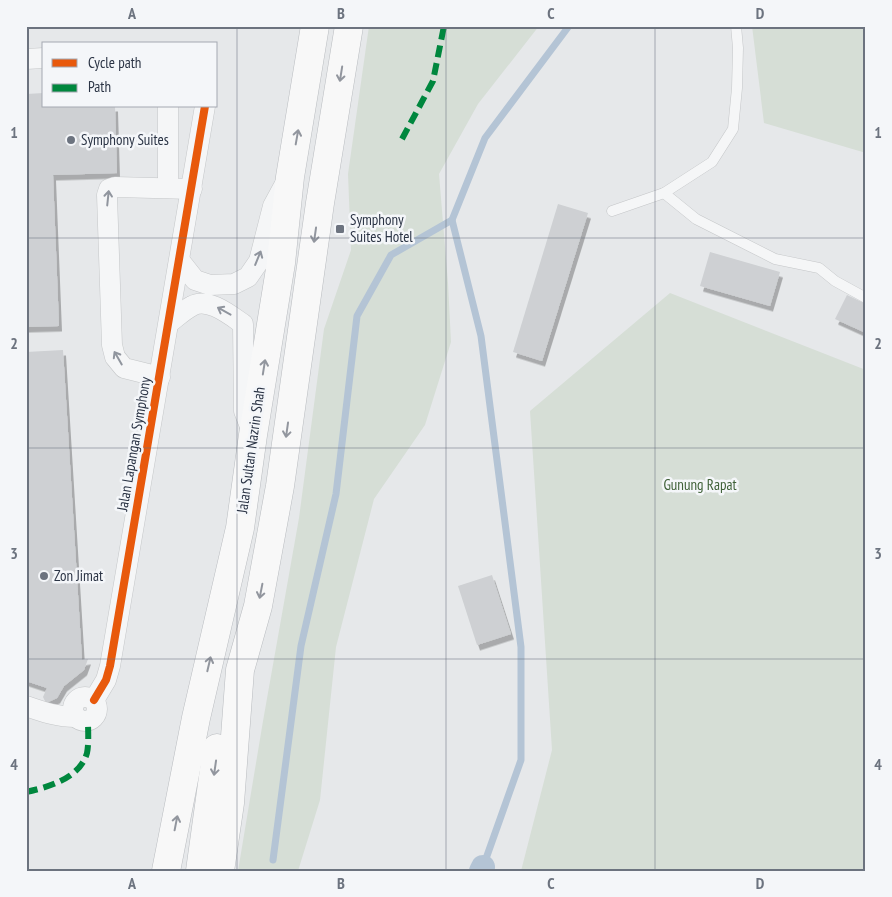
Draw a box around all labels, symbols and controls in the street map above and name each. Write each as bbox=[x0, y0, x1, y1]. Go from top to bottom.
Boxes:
text: A bbox=[127, 3, 137, 23]
text: B bbox=[337, 3, 345, 23]
text: C bbox=[547, 3, 555, 23]
text: D bbox=[756, 3, 765, 23]
legend bbox=[42, 42, 218, 108]
text: Cycle path bbox=[88, 53, 141, 72]
one-way arrow bbox=[336, 66, 346, 82]
text: Path bbox=[88, 77, 111, 96]
text: 1 bbox=[10, 122, 18, 142]
text: 1 bbox=[874, 122, 882, 142]
one-way arrow bbox=[292, 129, 302, 145]
place label: Symphony Suites bbox=[81, 130, 169, 149]
marker: Symphony Suites bbox=[65, 134, 77, 146]
one-way arrow bbox=[103, 190, 113, 206]
place label: Symphony Suites Hotel bbox=[350, 210, 413, 246]
marker: Symphony Suites Hotel bbox=[334, 223, 346, 235]
one-way arrow bbox=[310, 226, 320, 242]
one-way arrow bbox=[254, 251, 264, 266]
one-way arrow bbox=[216, 306, 231, 316]
text: 2 bbox=[10, 333, 18, 353]
text: 2 bbox=[874, 333, 882, 353]
one-way arrow bbox=[112, 352, 122, 366]
one-way arrow bbox=[259, 359, 269, 375]
street label: Jalan Lapangan Symphony bbox=[112, 375, 155, 513]
street label: Jalan Sultan Nazrin Shah bbox=[232, 386, 269, 515]
one-way arrow bbox=[282, 422, 292, 438]
park label: Gunung Rapat bbox=[663, 475, 737, 494]
text: 3 bbox=[10, 543, 18, 563]
text: 3 bbox=[874, 543, 882, 563]
place label: Zon Jimat bbox=[54, 566, 103, 585]
marker: Zon Jimat bbox=[38, 570, 50, 582]
one-way arrow bbox=[255, 582, 265, 598]
one-way arrow bbox=[205, 656, 214, 672]
text: 4 bbox=[10, 754, 18, 774]
text: 4 bbox=[874, 754, 882, 774]
one-way arrow bbox=[209, 759, 219, 775]
one-way arrow bbox=[171, 815, 181, 831]
text: A bbox=[127, 873, 137, 893]
text: B bbox=[337, 873, 345, 893]
text: C bbox=[547, 873, 555, 893]
text: D bbox=[756, 873, 765, 893]

